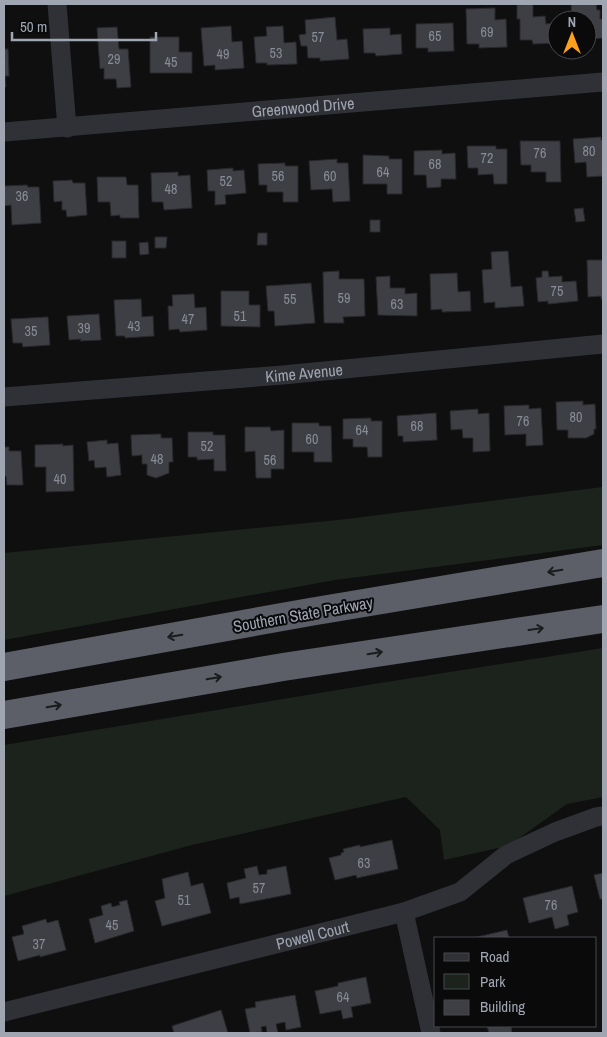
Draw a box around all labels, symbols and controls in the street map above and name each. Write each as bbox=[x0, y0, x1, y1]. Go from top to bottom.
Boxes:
scale bar bbox=[12, 10, 156, 42]
north arrow bbox=[547, 10, 597, 60]
text: N bbox=[568, 13, 576, 31]
text: 50 m bbox=[20, 16, 47, 37]
house number: 69 bbox=[481, 23, 493, 41]
house number: 65 bbox=[429, 27, 441, 45]
house number: 57 bbox=[312, 28, 324, 46]
house number: 53 bbox=[270, 44, 282, 62]
house number: 49 bbox=[217, 45, 229, 63]
house number: 29 bbox=[108, 50, 120, 68]
house number: 45 bbox=[165, 53, 177, 71]
street label: Greenwood Drive bbox=[251, 92, 355, 122]
house number: 80 bbox=[583, 142, 595, 160]
house number: 76 bbox=[534, 144, 546, 162]
house number: 72 bbox=[481, 149, 493, 167]
house number: 68 bbox=[429, 155, 441, 173]
house number: 64 bbox=[377, 163, 390, 181]
house number: 56 bbox=[272, 167, 284, 185]
house number: 60 bbox=[324, 167, 336, 185]
house number: 52 bbox=[220, 172, 232, 190]
house number: 48 bbox=[165, 180, 177, 198]
house number: 36 bbox=[16, 187, 28, 205]
house number: 75 bbox=[551, 282, 563, 300]
house number: 59 bbox=[338, 289, 350, 307]
house number: 55 bbox=[284, 290, 296, 308]
house number: 63 bbox=[391, 295, 403, 313]
house number: 51 bbox=[234, 307, 247, 325]
house number: 47 bbox=[182, 310, 194, 328]
house number: 43 bbox=[128, 317, 140, 335]
house number: 39 bbox=[78, 319, 90, 337]
house number: 35 bbox=[25, 322, 37, 340]
street label: Kime Avenue bbox=[264, 358, 344, 387]
house number: 80 bbox=[570, 408, 582, 426]
house number: 76 bbox=[517, 412, 529, 430]
house number: 68 bbox=[411, 417, 423, 435]
house number: 64 bbox=[356, 421, 369, 439]
house number: 60 bbox=[306, 430, 318, 448]
house number: 52 bbox=[201, 437, 213, 455]
house number: 48 bbox=[151, 450, 163, 468]
house number: 56 bbox=[264, 451, 276, 469]
house number: 40 bbox=[54, 470, 66, 488]
one-way arrow bbox=[548, 566, 564, 576]
street label: Southern State Parkway bbox=[231, 591, 375, 637]
one-way arrow bbox=[527, 624, 543, 634]
one-way arrow bbox=[167, 632, 183, 641]
one-way arrow bbox=[367, 647, 383, 657]
one-way arrow bbox=[206, 673, 222, 683]
one-way arrow bbox=[46, 700, 62, 710]
house number: 63 bbox=[358, 854, 370, 872]
house number: 57 bbox=[253, 879, 265, 897]
house number: 51 bbox=[178, 891, 191, 909]
house number: 76 bbox=[545, 896, 557, 914]
street label: Powell Court bbox=[274, 915, 352, 955]
house number: 45 bbox=[106, 916, 118, 934]
house number: 37 bbox=[33, 935, 45, 953]
legend bbox=[434, 937, 597, 1027]
text: Road bbox=[480, 946, 509, 967]
text: Park bbox=[480, 971, 506, 992]
house number: 64 bbox=[337, 988, 350, 1006]
text: Building bbox=[480, 996, 525, 1017]

